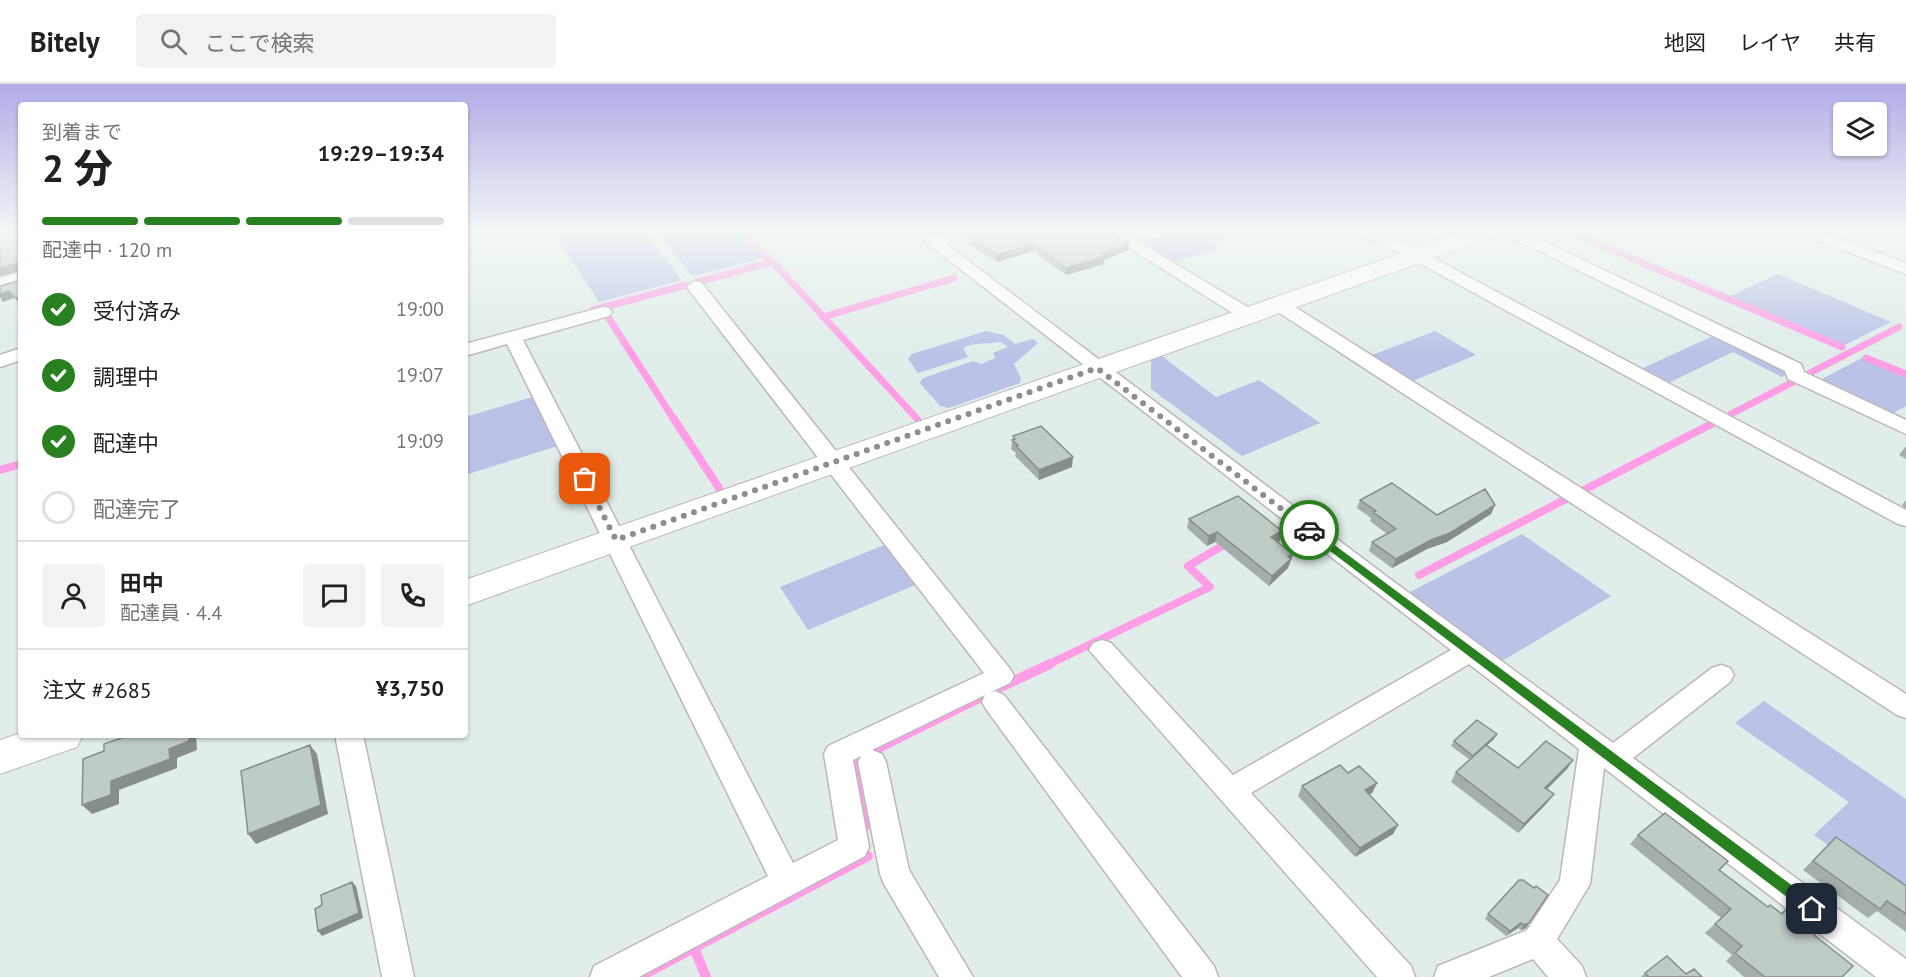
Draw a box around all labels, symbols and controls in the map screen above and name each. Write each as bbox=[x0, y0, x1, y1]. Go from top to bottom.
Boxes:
search box bbox=[136, 14, 556, 68]
text: Bitely bbox=[30, 23, 100, 60]
icon: search bbox=[157, 25, 190, 58]
text: ここで検索 bbox=[205, 29, 315, 57]
text: 地図 bbox=[1664, 29, 1706, 56]
text: レイヤ bbox=[1739, 29, 1801, 56]
text: 共有 bbox=[1834, 29, 1876, 56]
map controls bbox=[1833, 102, 1887, 156]
button: layers bbox=[1833, 102, 1887, 156]
text: 到着まで bbox=[42, 119, 122, 145]
text: 19:29–19:34 bbox=[318, 139, 444, 167]
text: 2 分 bbox=[42, 142, 113, 193]
text: 配達中 · 120 m bbox=[42, 237, 172, 263]
icon: check bbox=[42, 293, 75, 326]
text: 19:00 bbox=[396, 296, 444, 322]
text: 受付済み bbox=[93, 297, 181, 325]
icon: check bbox=[42, 359, 75, 392]
text: 19:07 bbox=[396, 362, 444, 388]
text: 調理中 bbox=[93, 363, 159, 391]
icon: check bbox=[42, 425, 75, 458]
text: 19:09 bbox=[396, 428, 444, 454]
text: 配達中 bbox=[93, 429, 159, 457]
pin bbox=[559, 453, 610, 504]
icon: bag bbox=[568, 462, 601, 495]
text: 配達完了 bbox=[93, 495, 181, 523]
courier bbox=[1279, 500, 1339, 560]
icon: car bbox=[1293, 514, 1326, 547]
button: person bbox=[42, 564, 105, 627]
button: chat bbox=[303, 564, 366, 627]
button: phone bbox=[381, 564, 444, 627]
text: 田中 bbox=[120, 569, 164, 597]
text: 配達員 · 4.4 bbox=[120, 600, 222, 626]
text: ¥3,750 bbox=[376, 674, 444, 702]
text: 注文 #2685 bbox=[42, 676, 152, 704]
pin bbox=[1786, 883, 1837, 934]
icon: home bbox=[1795, 892, 1828, 925]

